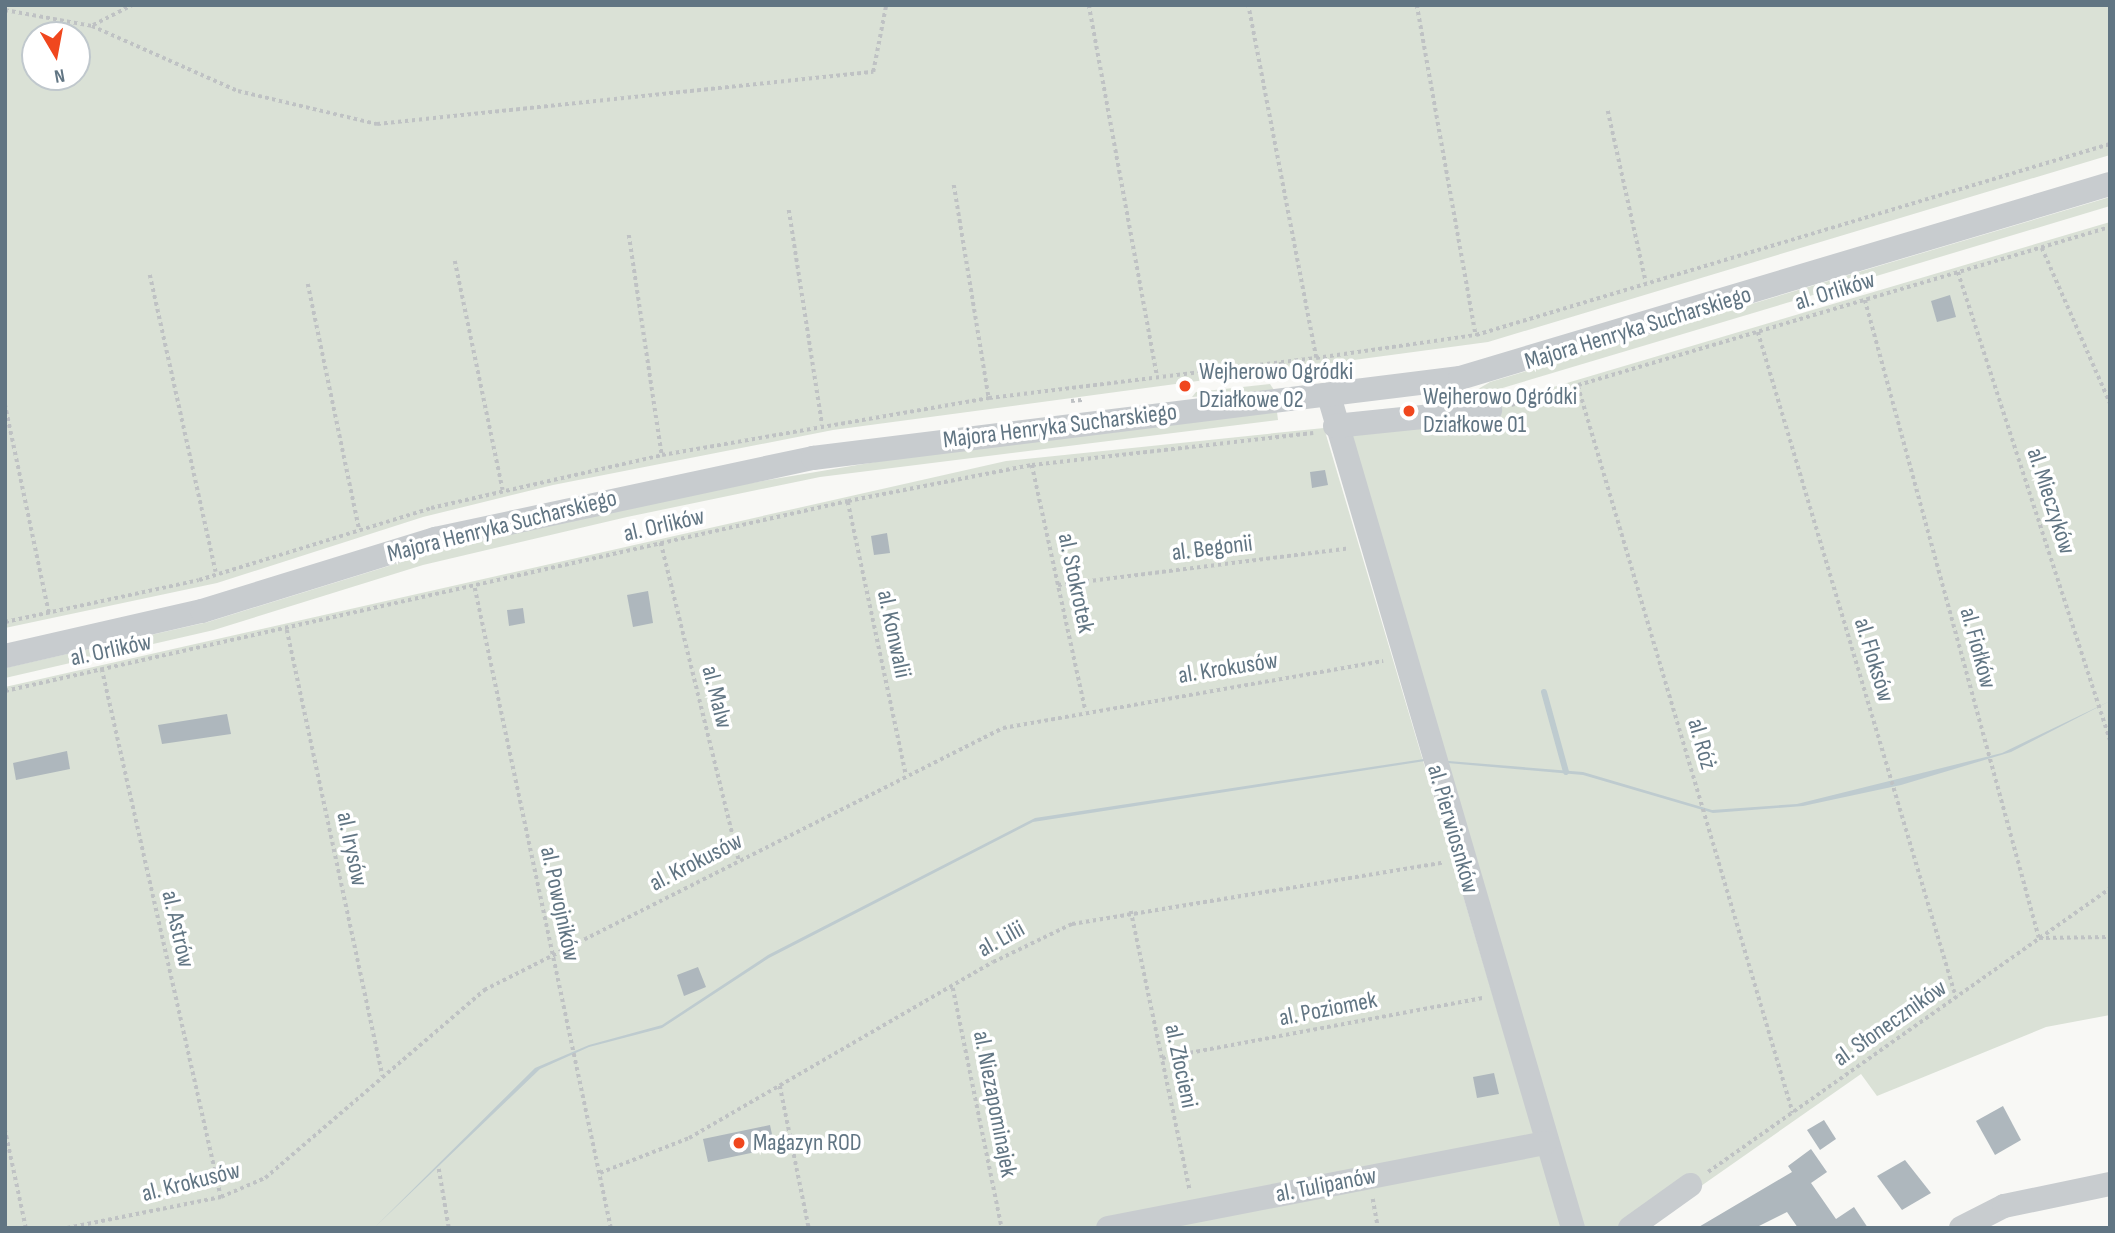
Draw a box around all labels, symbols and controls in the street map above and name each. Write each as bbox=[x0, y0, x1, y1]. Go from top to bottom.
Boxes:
north arrow bbox=[21, 21, 91, 91]
text: N bbox=[52, 63, 66, 87]
street label: al. Orlików bbox=[1791, 265, 1879, 317]
street label: Majora Henryka Sucharskiego bbox=[1521, 280, 1755, 376]
place label: Wejherowo Ogródki Działkowe 02 bbox=[1199, 358, 1353, 414]
marker: Wejherowo Ogródki Działkowe 02 bbox=[1177, 378, 1193, 394]
place label: Wejherowo Ogródki Działkowe 01 bbox=[1423, 383, 1577, 439]
street label: Majora Henryka Sucharskiego bbox=[941, 397, 1179, 455]
marker: Wejherowo Ogródki Działkowe 01 bbox=[1401, 403, 1417, 419]
street label: al. Mieczyków bbox=[2020, 444, 2082, 558]
street label: Majora Henryka Sucharskiego bbox=[384, 484, 620, 568]
street label: al. Orlików bbox=[621, 502, 707, 548]
street label: al. Begonii bbox=[1170, 529, 1254, 567]
street label: al. Stokrotek bbox=[1051, 531, 1101, 635]
street label: al. Konwalii bbox=[871, 587, 917, 681]
street label: al. Fiołków bbox=[1953, 604, 2003, 692]
street label: al. Floksów bbox=[1848, 614, 1900, 706]
street label: al. Orlików bbox=[68, 627, 154, 673]
street label: al. Krokusów bbox=[1176, 646, 1280, 690]
street label: al. Malw bbox=[695, 663, 739, 731]
street label: al. Róż bbox=[1681, 715, 1723, 773]
street label: al. Pierwiosnków bbox=[1421, 761, 1485, 897]
street label: al. Irysów bbox=[330, 809, 374, 889]
street label: al. Krokusów bbox=[645, 826, 747, 898]
street label: al. Powojników bbox=[534, 844, 586, 964]
street label: al. Astrów bbox=[155, 888, 201, 970]
street label: al. Lilii bbox=[972, 914, 1030, 964]
street label: al. Słoneczników bbox=[1828, 973, 1952, 1073]
street label: al. Poziomek bbox=[1277, 985, 1379, 1033]
street label: al. Złocieni bbox=[1158, 1021, 1204, 1111]
street label: al. Niezapominajek bbox=[967, 1028, 1023, 1180]
place label: Magazyn ROD bbox=[753, 1129, 862, 1157]
marker: Magazyn ROD bbox=[731, 1135, 747, 1151]
street label: al. Krokusów bbox=[139, 1156, 243, 1208]
street label: al. Tulipanów bbox=[1273, 1161, 1379, 1209]

